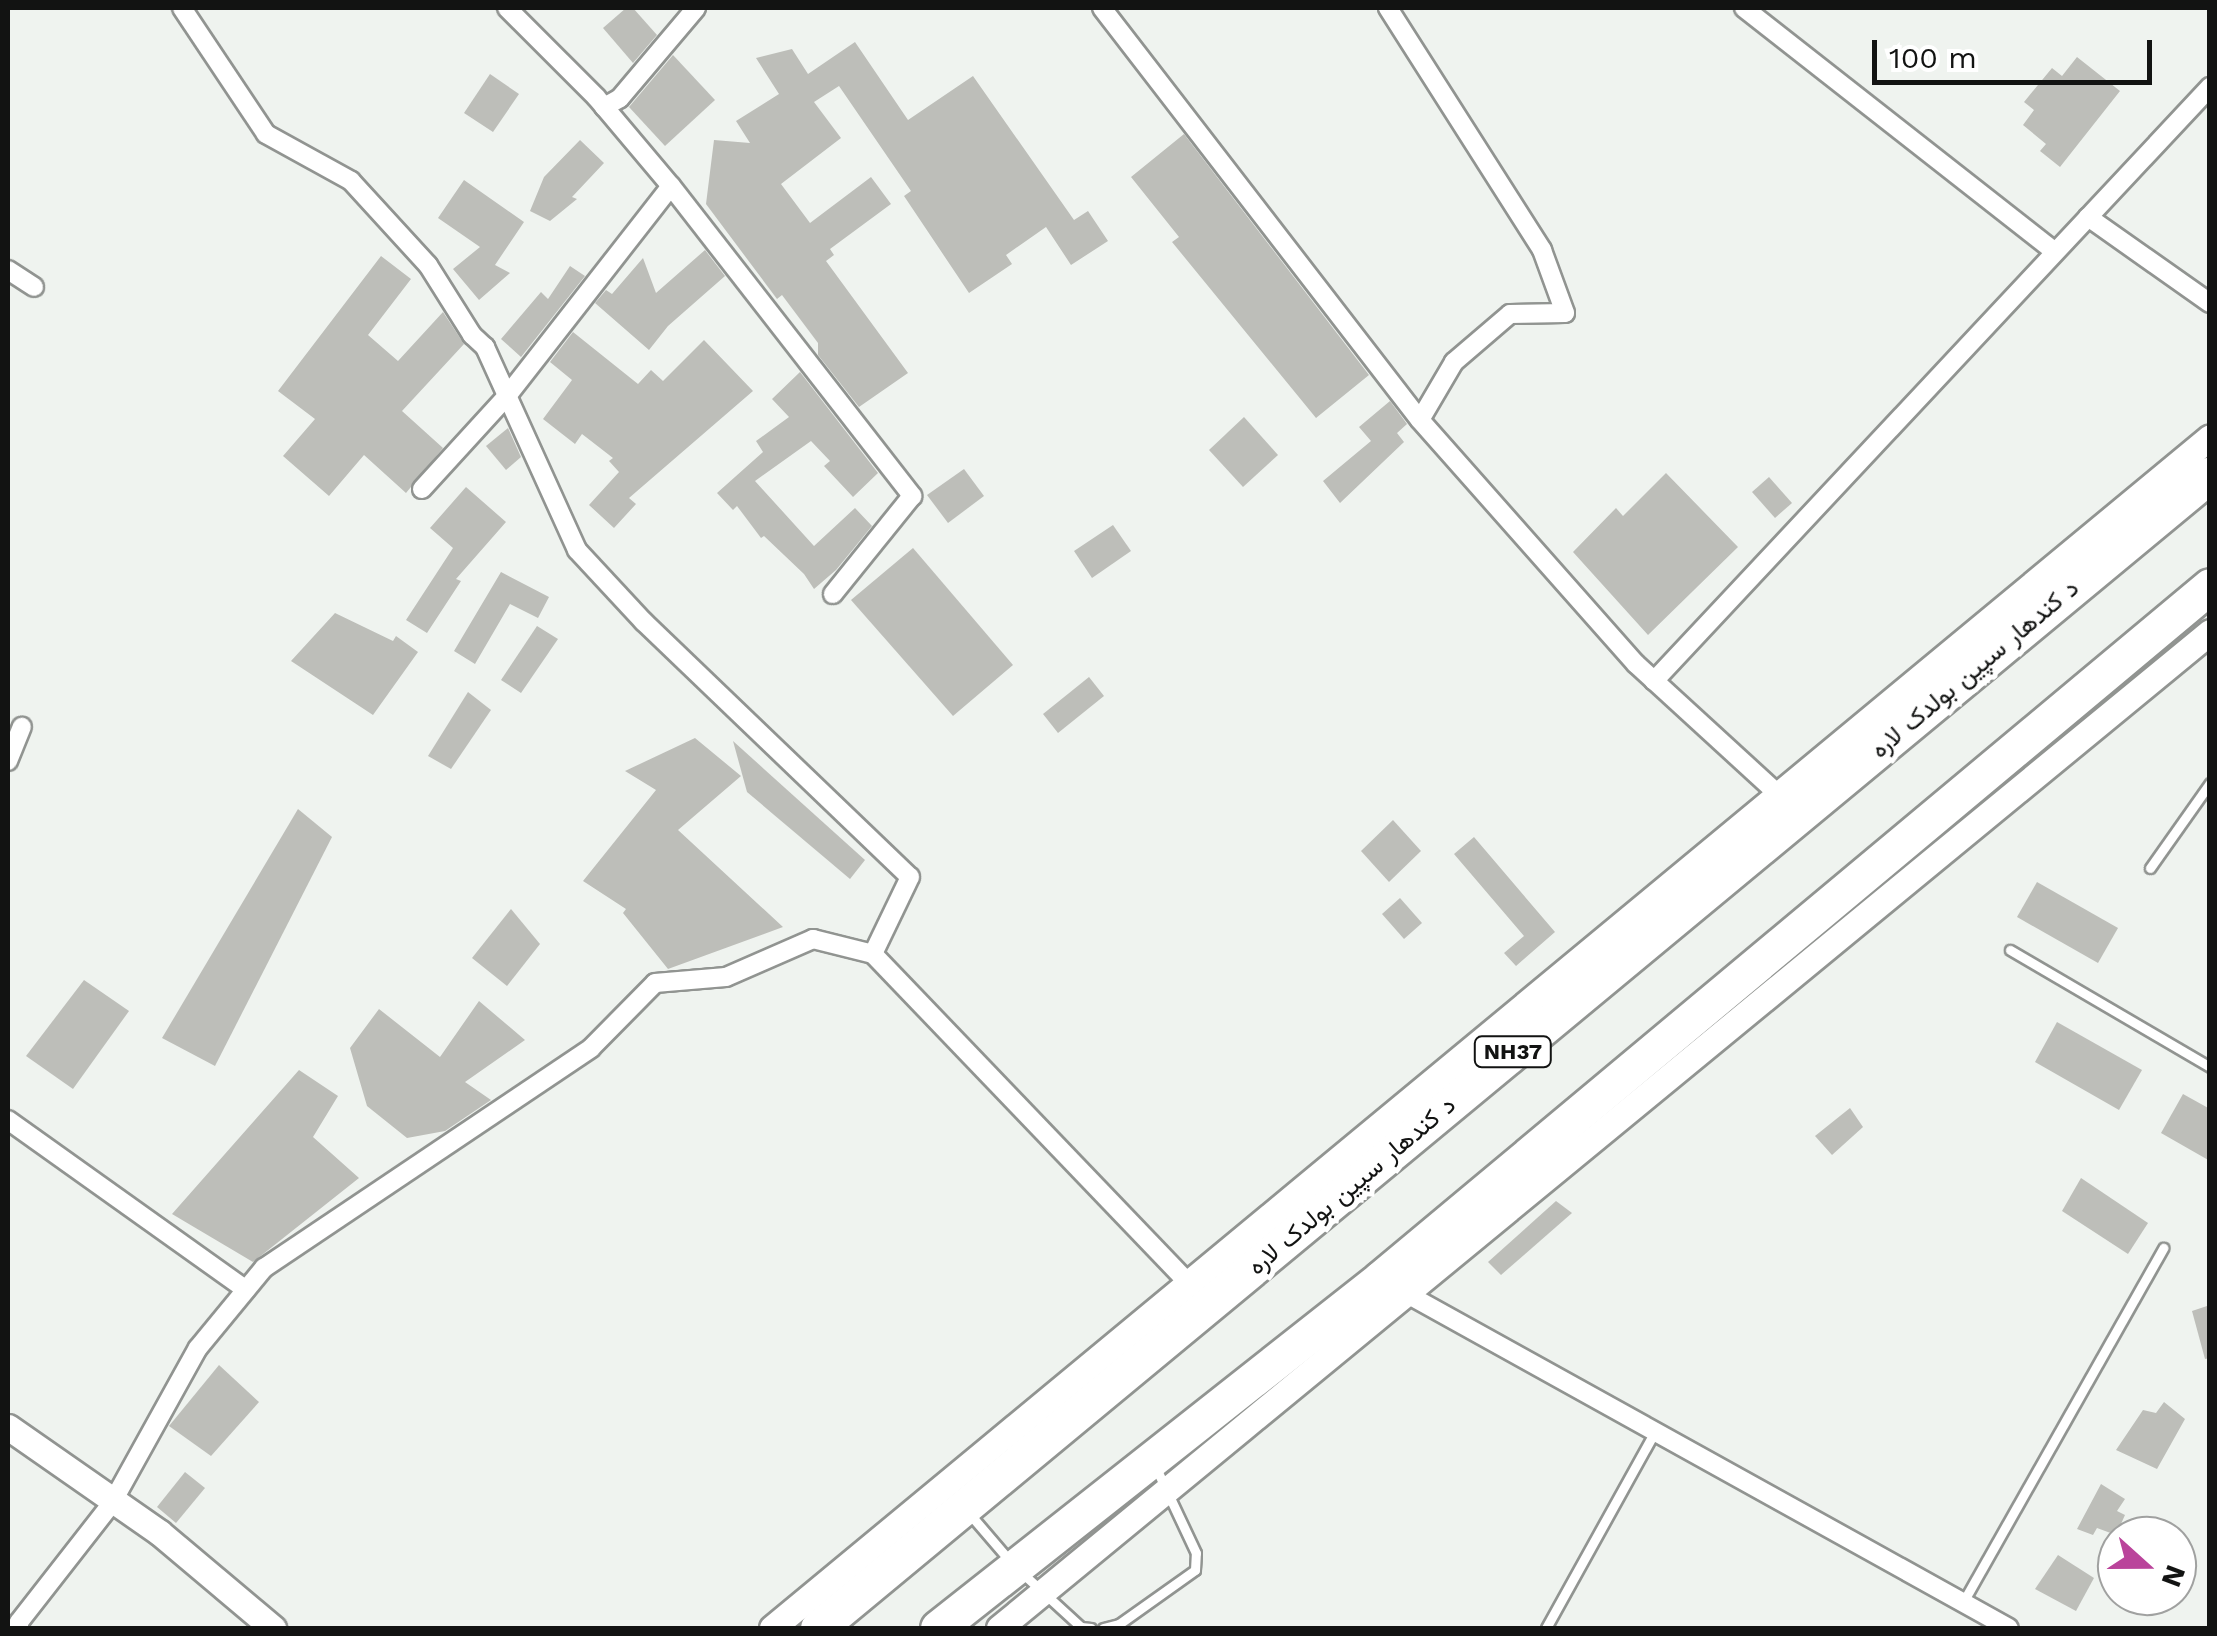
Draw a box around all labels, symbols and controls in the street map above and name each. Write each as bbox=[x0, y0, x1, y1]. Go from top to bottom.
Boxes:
scale bar bbox=[1877, 20, 2157, 82]
text: 100 m bbox=[1889, 40, 1977, 75]
street label: د کندهار سپین بولدک لاره bbox=[1865, 573, 2085, 765]
road number: NH37 bbox=[1473, 1035, 1553, 1069]
street label: د کندهار سپین بولدک لاره bbox=[1242, 1090, 1462, 1282]
north arrow bbox=[2097, 1516, 2197, 1616]
text: N bbox=[2154, 1561, 2193, 1592]

